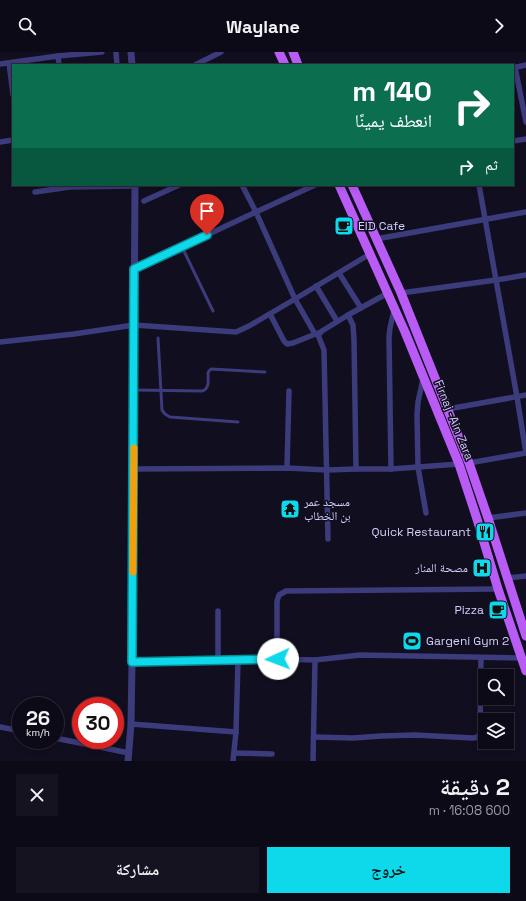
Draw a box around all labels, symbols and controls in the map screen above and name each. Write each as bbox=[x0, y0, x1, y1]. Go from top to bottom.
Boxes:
icon: search bbox=[16, 15, 38, 37]
text: Waylane bbox=[226, 15, 300, 38]
icon: forward bbox=[488, 15, 510, 37]
text: 140 m bbox=[352, 73, 432, 109]
icon: right bbox=[446, 80, 498, 132]
text: انعطف يمينًا bbox=[355, 109, 432, 132]
text: ثم bbox=[485, 155, 498, 174]
icon: right bbox=[455, 156, 477, 178]
pin bbox=[190, 194, 224, 235]
icon: arrive bbox=[196, 200, 218, 222]
cafe icon: EID Cafe bbox=[333, 215, 355, 237]
place label: EID Cafe bbox=[358, 218, 405, 234]
street label: Firnaj -Ain Zara bbox=[431, 378, 477, 463]
place label: مسجد عمر بن الخطاب bbox=[303, 494, 351, 524]
temple icon: مسجد عمر بن الخطاب bbox=[279, 498, 301, 520]
restaurant icon: Quick Restaurant bbox=[474, 521, 496, 543]
place label: Quick Restaurant bbox=[372, 524, 471, 540]
hospital icon: مصحة المنار bbox=[471, 557, 493, 579]
place label: مصحة المنار bbox=[414, 560, 468, 576]
cafe icon: Pizza bbox=[487, 599, 509, 621]
place label: Pizza bbox=[454, 602, 484, 618]
sports icon: Gargeni Gym 2 bbox=[401, 630, 423, 652]
place label: Gargeni Gym 2 bbox=[426, 633, 509, 649]
position arrow bbox=[257, 638, 299, 680]
map controls bbox=[478, 669, 514, 749]
button: search bbox=[478, 669, 514, 705]
speed limit sign: 30 bbox=[72, 697, 124, 749]
text: 26 bbox=[26, 705, 50, 731]
button: layers bbox=[478, 713, 514, 749]
text: km/h bbox=[26, 726, 50, 739]
text: 2 دقيقة bbox=[440, 771, 510, 802]
button: close bbox=[16, 774, 58, 816]
text: 600 m · 16:08 bbox=[429, 802, 510, 819]
button: مشاركة bbox=[16, 847, 259, 893]
button: خروج bbox=[267, 847, 510, 893]

